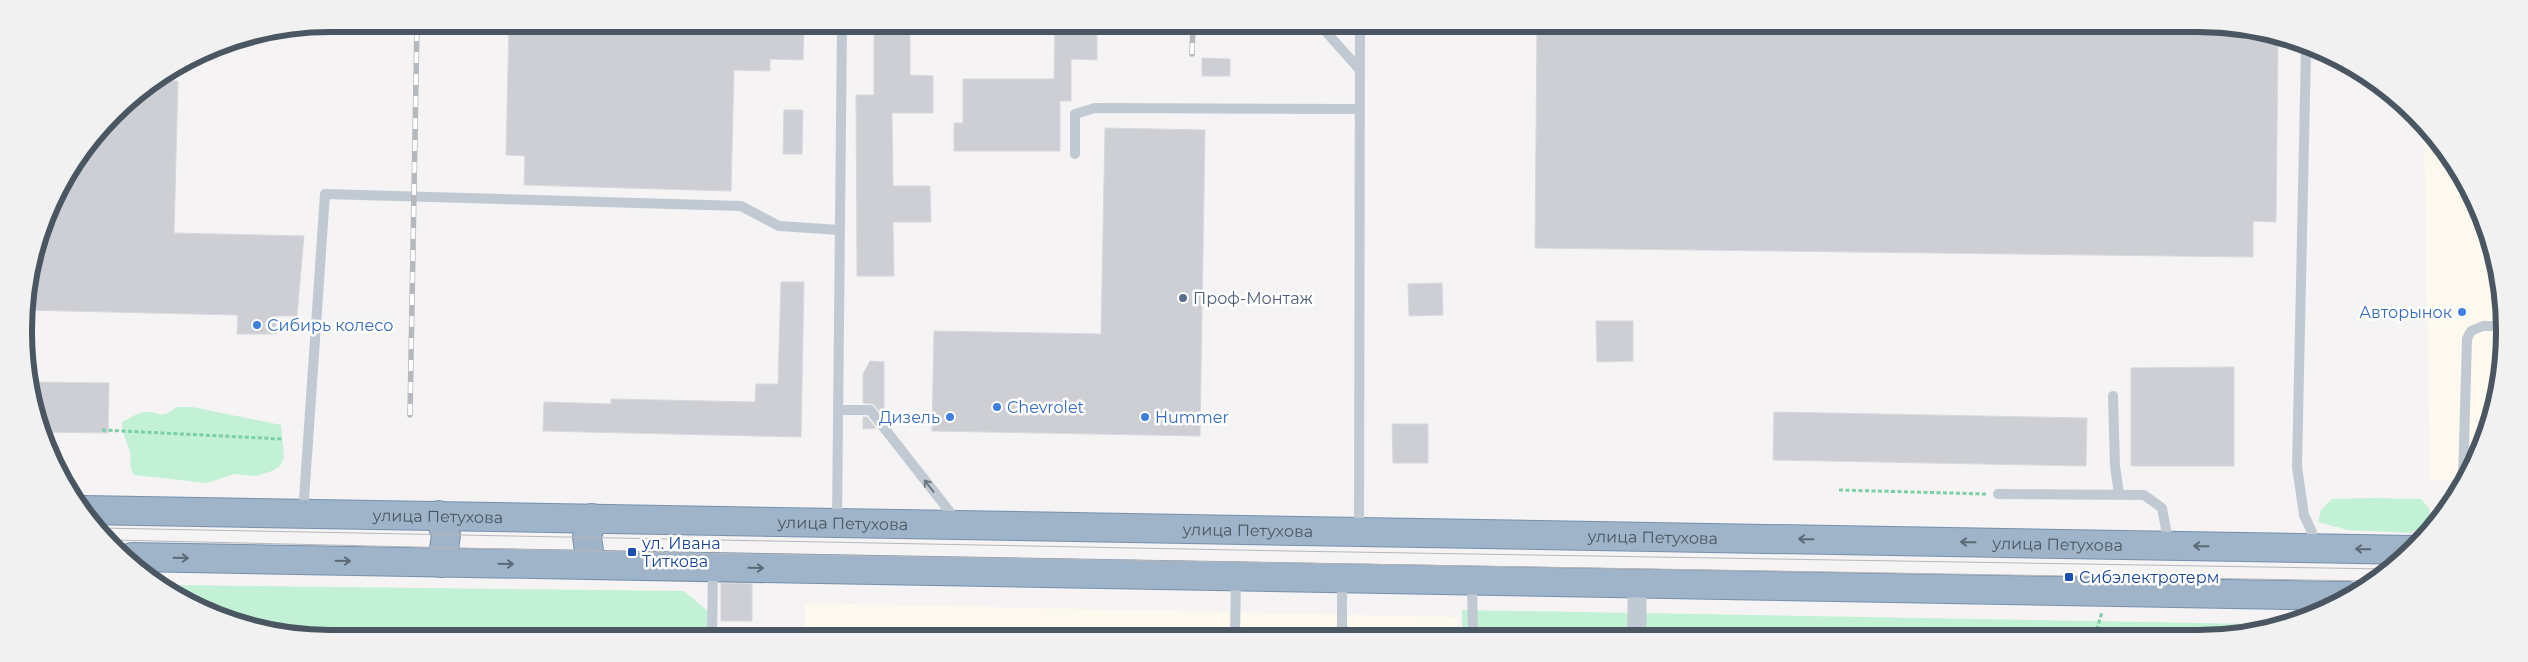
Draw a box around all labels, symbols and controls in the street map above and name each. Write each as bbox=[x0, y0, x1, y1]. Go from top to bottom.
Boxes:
place label: Проф-Монтаж bbox=[1193, 289, 1313, 308]
marker: Проф-Монтаж bbox=[1177, 292, 1189, 304]
place label: Авторынок bbox=[2359, 303, 2453, 322]
marker: Авторынок bbox=[2456, 306, 2468, 318]
place label: Сибирь колесо bbox=[267, 316, 393, 335]
marker: Сибирь колесо bbox=[251, 319, 263, 331]
place label: Chevrolet bbox=[1007, 398, 1085, 417]
marker: Chevrolet bbox=[991, 401, 1003, 413]
place label: Дизель bbox=[879, 408, 940, 427]
place label: Hummer bbox=[1155, 408, 1229, 427]
marker: Дизель bbox=[944, 411, 956, 423]
marker: Hummer bbox=[1139, 411, 1151, 423]
one-way arrow bbox=[924, 480, 935, 493]
street label: улица Петухова bbox=[372, 506, 503, 527]
street label: улица Петухова bbox=[776, 513, 908, 534]
street label: улица Петухова bbox=[1181, 520, 1313, 541]
street label: улица Петухова bbox=[1586, 527, 1718, 548]
place label: ул. Ивана Титкова bbox=[641, 534, 721, 571]
one-way arrow bbox=[1798, 534, 1814, 544]
street label: улица Петухова bbox=[1991, 534, 2123, 555]
one-way arrow bbox=[1961, 537, 1977, 547]
one-way arrow bbox=[2193, 541, 2210, 551]
one-way arrow bbox=[2356, 544, 2372, 554]
marker: ул. Ивана Титкова bbox=[626, 546, 638, 558]
one-way arrow bbox=[172, 553, 189, 563]
one-way arrow bbox=[335, 556, 351, 566]
one-way arrow bbox=[498, 559, 514, 569]
one-way arrow bbox=[748, 564, 764, 573]
place label: Сибэлектротерм bbox=[2079, 568, 2219, 587]
marker: Сибэлектротерм bbox=[2063, 571, 2075, 583]

